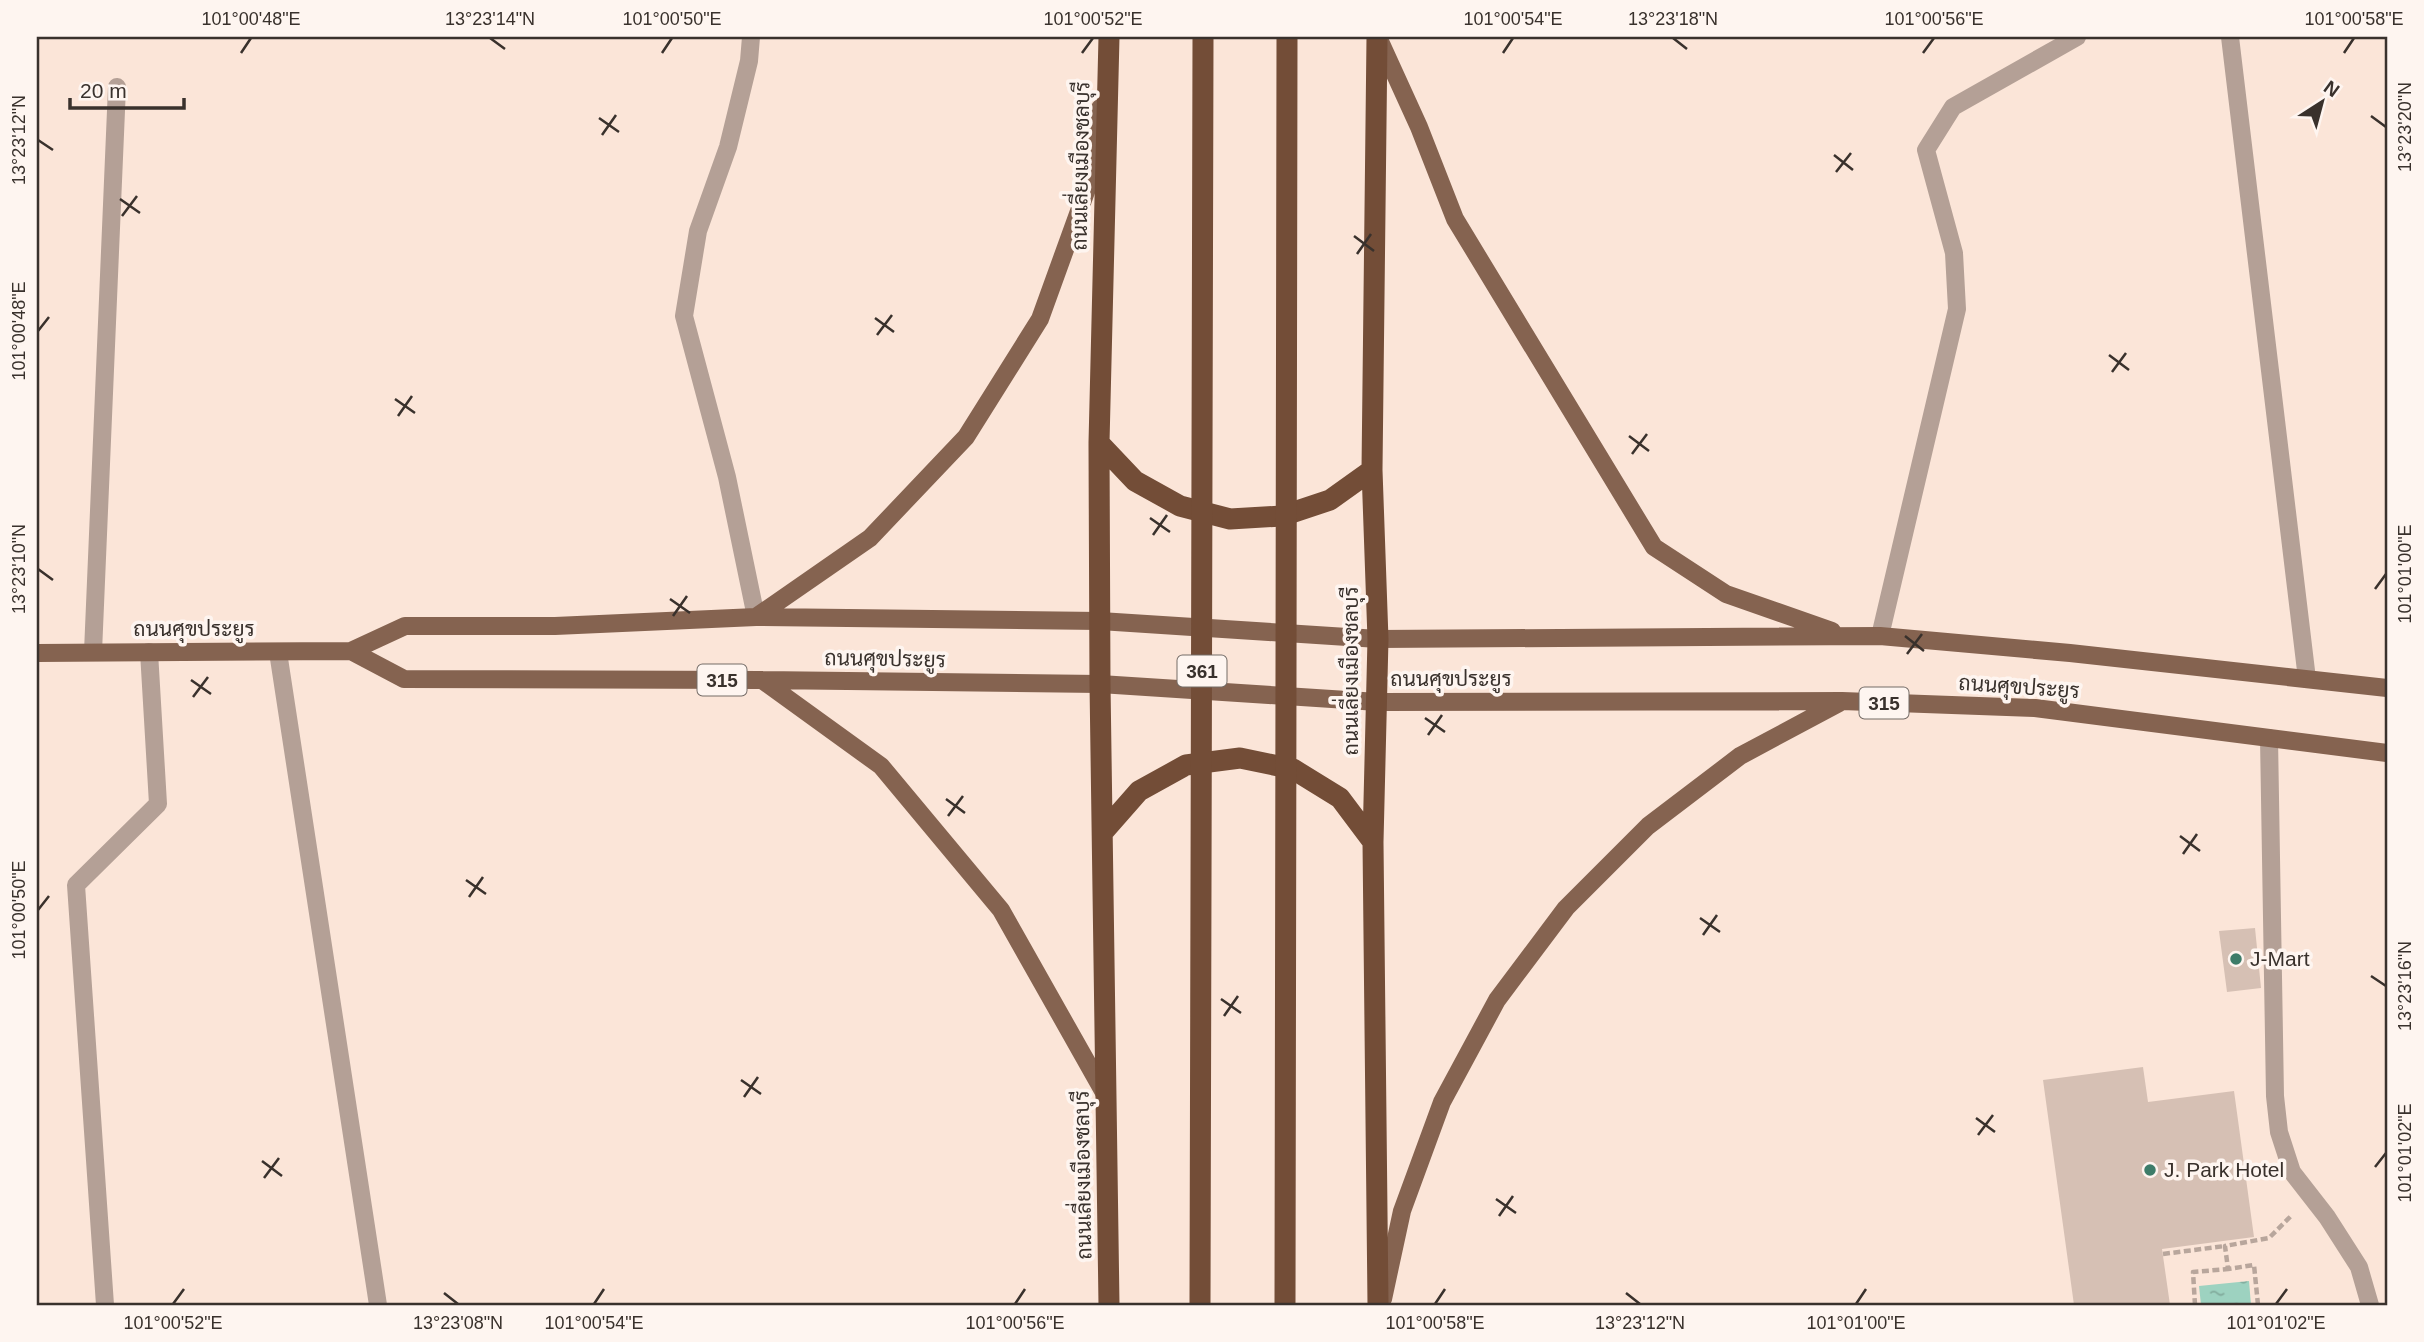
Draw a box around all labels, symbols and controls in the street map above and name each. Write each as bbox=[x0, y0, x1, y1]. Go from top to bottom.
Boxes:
text: 101°00'48"E bbox=[201, 9, 301, 29]
text: 13°23'14"N bbox=[445, 9, 535, 29]
text: 101°00'50"E bbox=[622, 9, 722, 29]
text: 101°00'52"E bbox=[1043, 9, 1143, 29]
text: 101°00'54"E bbox=[1463, 9, 1563, 29]
text: 13°23'18"N bbox=[1628, 9, 1718, 29]
text: 101°00'56"E bbox=[1884, 9, 1984, 29]
text: 101°00'58"E bbox=[2304, 9, 2404, 29]
scale bar bbox=[70, 66, 184, 110]
north arrow bbox=[2288, 66, 2358, 136]
text: N bbox=[2320, 76, 2343, 101]
text: 20 m bbox=[80, 79, 127, 102]
street label: ถนนเลี่ยงเมืองชลบุรี bbox=[1060, 81, 1096, 251]
text: 13°23'20"N bbox=[2395, 82, 2415, 172]
text: 13°23'12"N bbox=[9, 95, 29, 185]
text: 101°00'48"E bbox=[9, 281, 29, 381]
text: 13°23'10"N bbox=[9, 524, 29, 614]
text: 101°01'00"E bbox=[2395, 524, 2415, 624]
street label: ถนนเลี่ยงเมืองชลบุรี bbox=[1331, 586, 1365, 756]
street label: ถนนศุขประยูร bbox=[133, 617, 255, 644]
street label: ถนนศุขประยูร bbox=[824, 646, 946, 675]
road number: 361 bbox=[1178, 656, 1226, 686]
road number: 315 bbox=[698, 664, 746, 695]
street label: ถนนศุขประยูร bbox=[1390, 667, 1512, 694]
street label: ถนนศุขประยูร bbox=[1957, 671, 2080, 706]
road number: 315 bbox=[1860, 688, 1909, 718]
text: 101°00'50"E bbox=[9, 860, 29, 960]
text: 13°23'16"N bbox=[2395, 941, 2415, 1031]
place label: J-Mart bbox=[2250, 947, 2310, 970]
marker: J-Mart bbox=[2228, 951, 2244, 967]
street label: ถนนเลี่ยงเมืองชลบุรี bbox=[1062, 1090, 1098, 1260]
text: 101°01'02"E bbox=[2395, 1103, 2415, 1203]
place label: J. Park Hotel bbox=[2164, 1158, 2284, 1181]
marker: J. Park Hotel bbox=[2142, 1162, 2158, 1178]
text: 101°00'52"E bbox=[123, 1313, 223, 1333]
text: 13°23'08"N bbox=[413, 1313, 503, 1333]
text: 101°00'54"E bbox=[544, 1313, 644, 1333]
text: 101°00'56"E bbox=[965, 1313, 1065, 1333]
text: 101°00'58"E bbox=[1385, 1313, 1485, 1333]
text: 13°23'12"N bbox=[1595, 1313, 1685, 1333]
text: 101°01'00"E bbox=[1806, 1313, 1906, 1333]
text: 101°01'02"E bbox=[2226, 1313, 2326, 1333]

